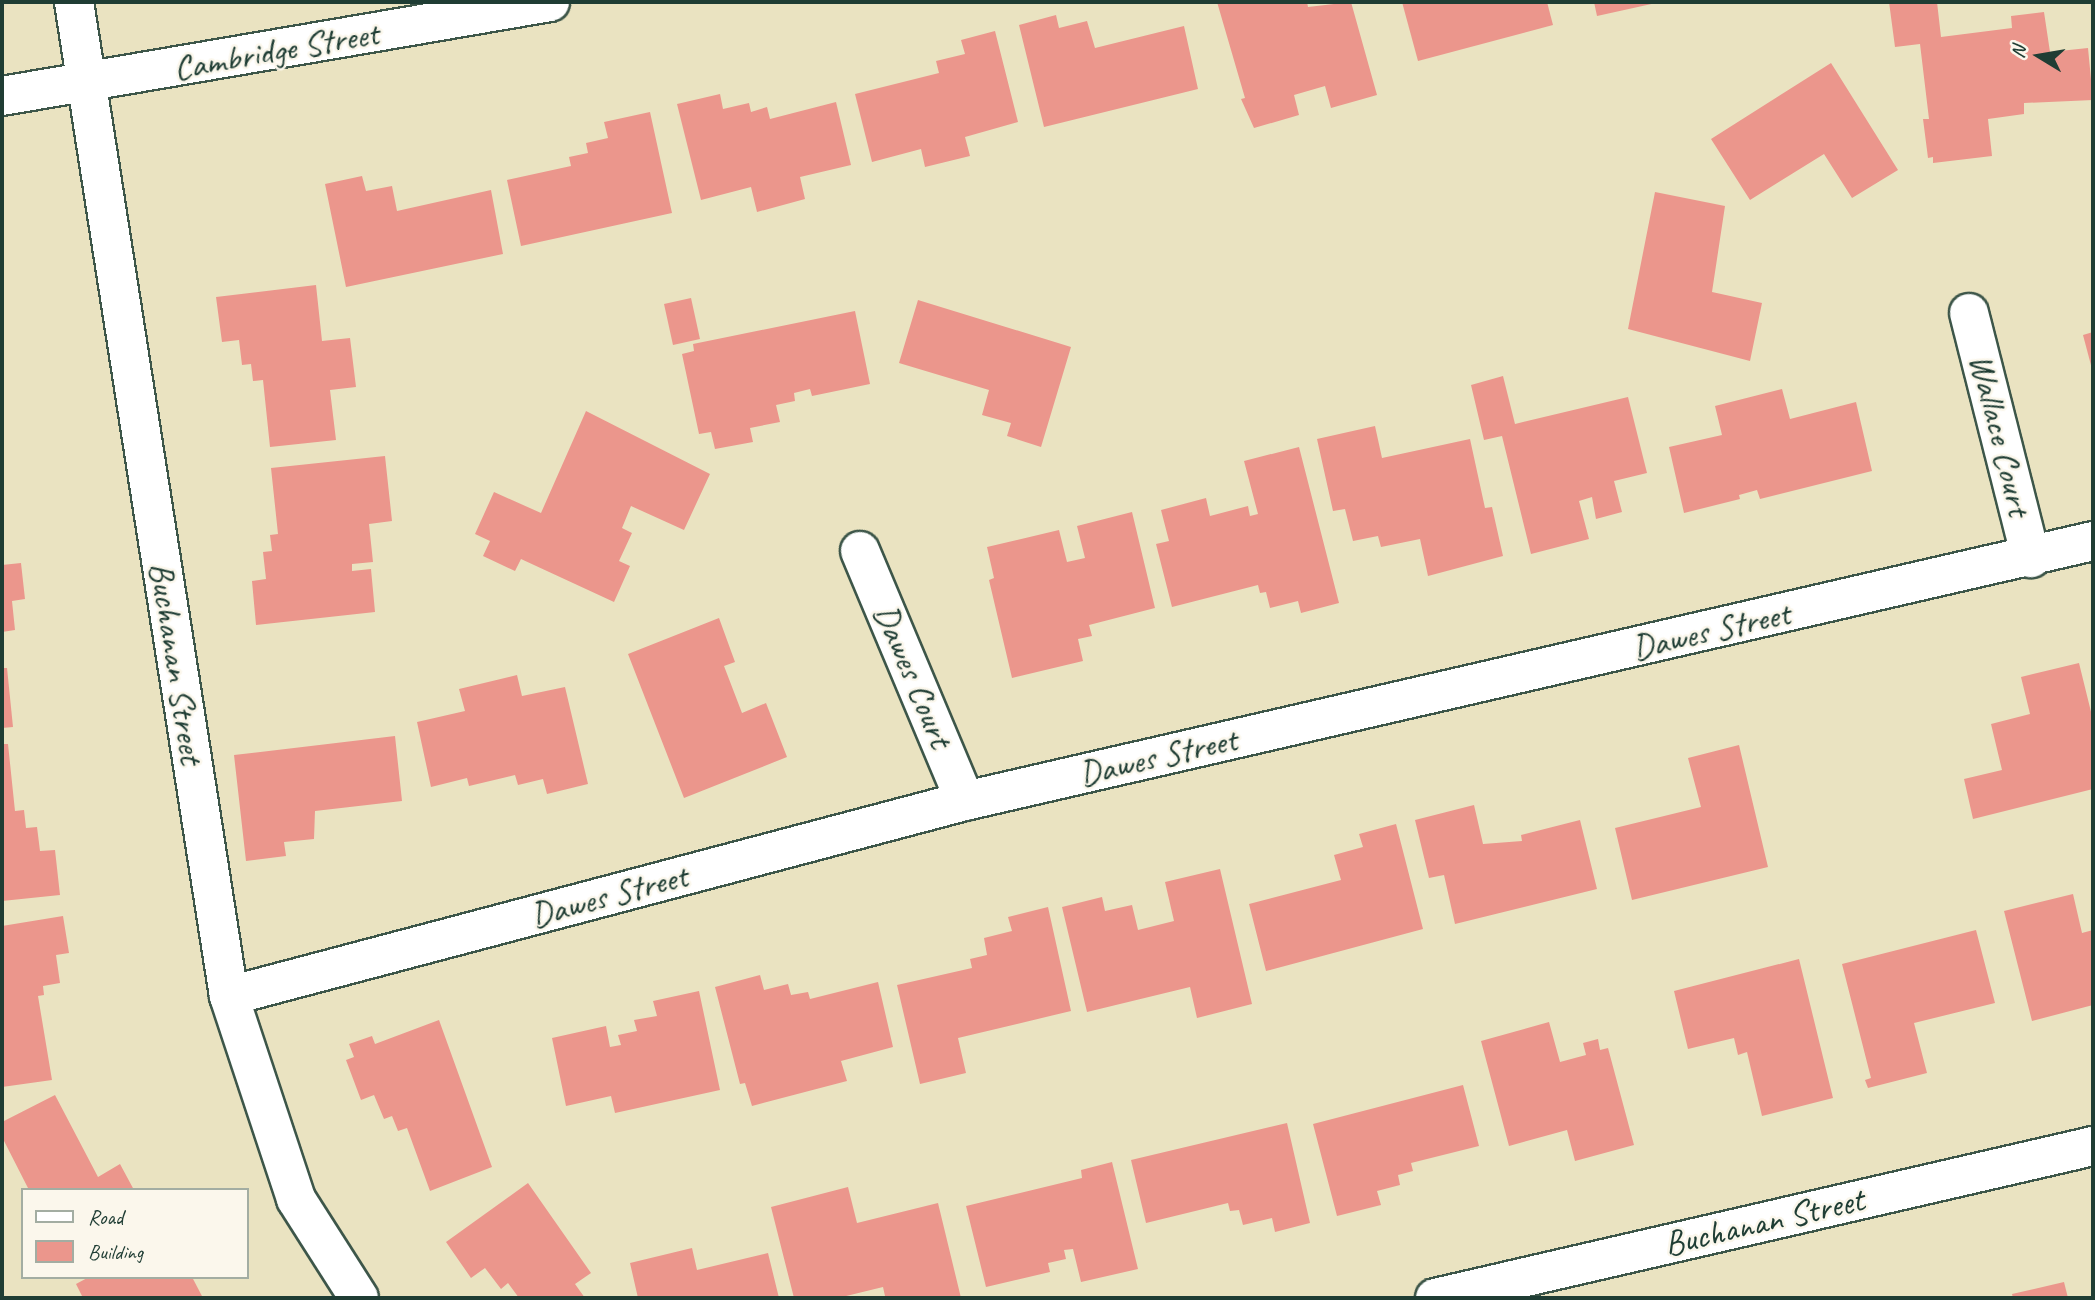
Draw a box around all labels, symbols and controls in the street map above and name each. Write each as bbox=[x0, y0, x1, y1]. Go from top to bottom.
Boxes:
street label: Cambridge Street bbox=[170, 12, 382, 90]
north arrow bbox=[2004, 21, 2074, 91]
text: N bbox=[2005, 44, 2031, 60]
street label: Wallace Court bbox=[1960, 350, 2040, 520]
street label: Buchanan Street bbox=[139, 559, 213, 767]
street label: Dawes Street bbox=[1628, 592, 1794, 670]
street label: Dawes Court bbox=[864, 598, 962, 754]
street label: Dawes Street bbox=[1075, 718, 1241, 796]
street label: Dawes Street bbox=[526, 855, 692, 937]
street label: Buchanan Street bbox=[1660, 1179, 1868, 1265]
legend bbox=[21, 1188, 248, 1279]
text: Road bbox=[88, 1204, 123, 1230]
text: Building bbox=[88, 1239, 143, 1265]

